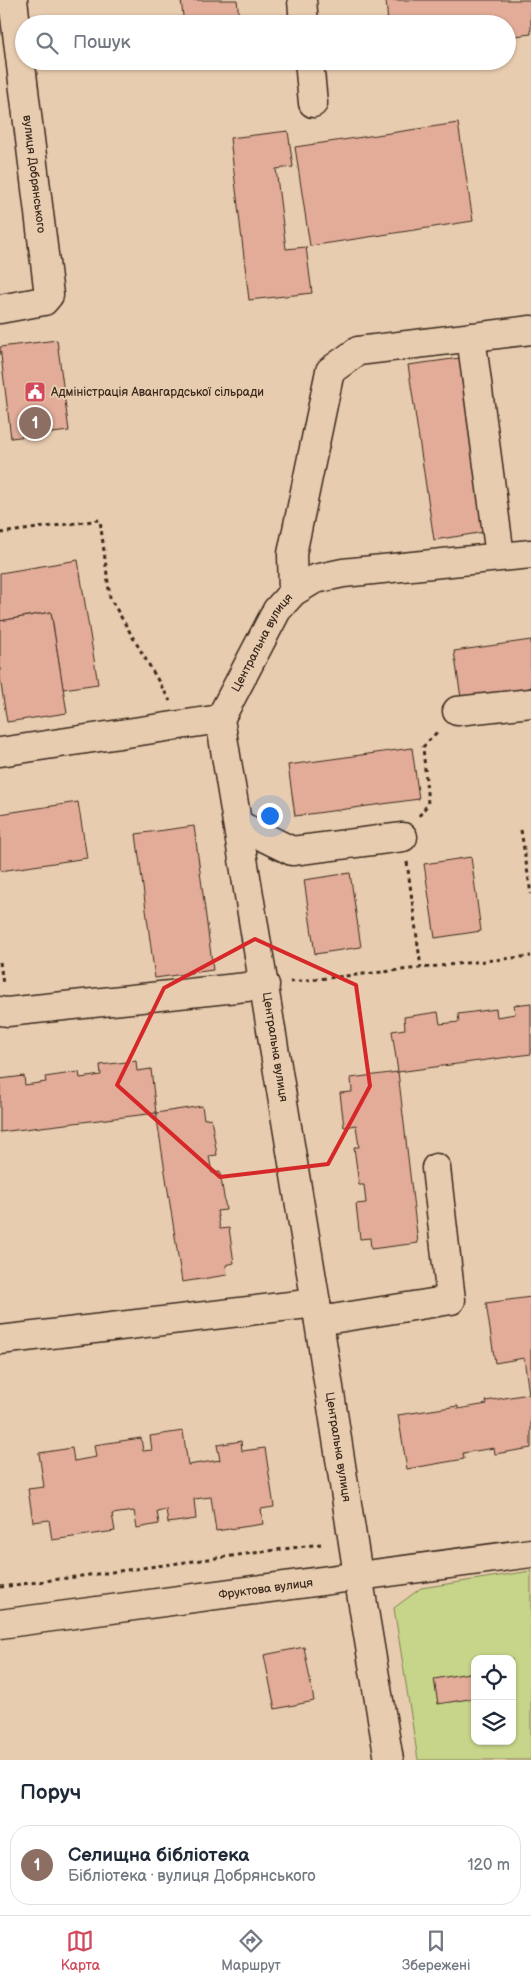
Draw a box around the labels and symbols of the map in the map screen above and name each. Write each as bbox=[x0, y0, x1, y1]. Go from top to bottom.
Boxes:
street label: вулиця Добрянського bbox=[19, 114, 49, 234]
public building icon: Адміністрація Авангардської сільради bbox=[23, 380, 47, 404]
place label: Адміністрація Авангардської сільради bbox=[50, 385, 264, 400]
pin: 1 bbox=[19, 404, 51, 442]
street label: Центральна вулиця bbox=[228, 590, 296, 694]
your location bbox=[257, 803, 283, 829]
street label: Центральна вулиця bbox=[259, 991, 291, 1103]
street label: Центральна вулиця bbox=[322, 1391, 354, 1503]
street label: Фруктова вулиця bbox=[217, 1575, 314, 1602]

